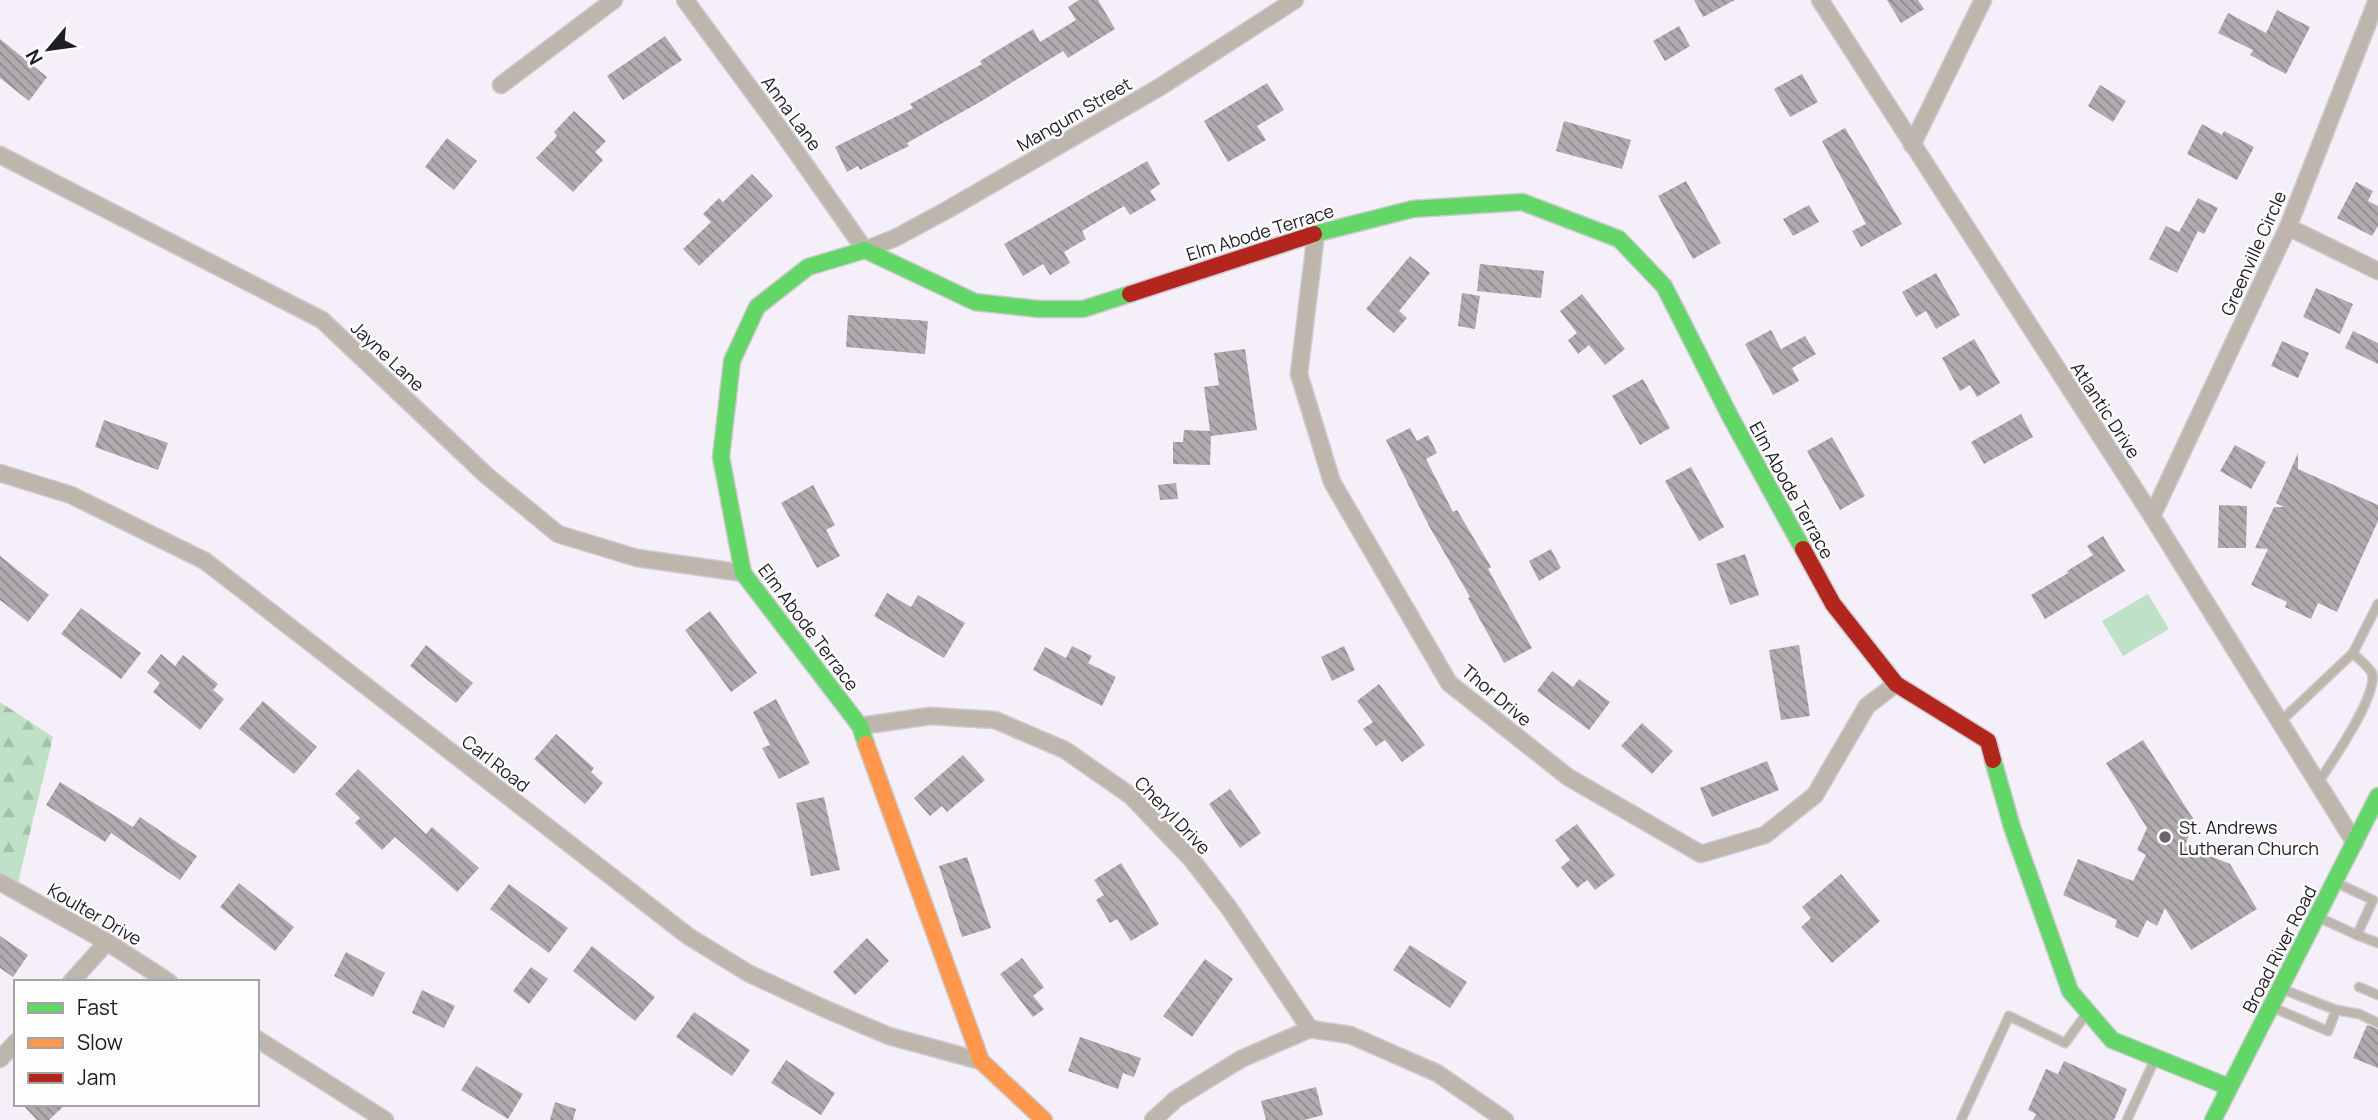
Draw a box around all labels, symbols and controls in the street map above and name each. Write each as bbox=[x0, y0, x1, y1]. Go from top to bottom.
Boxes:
north arrow bbox=[14, 14, 84, 84]
text: N bbox=[19, 45, 49, 70]
street label: Anna Lane bbox=[757, 71, 827, 155]
street label: Mangum Street bbox=[1012, 71, 1136, 157]
street label: Greenville Circle bbox=[2215, 187, 2291, 319]
street label: Elm Abode Terrace bbox=[1183, 198, 1337, 266]
street label: Jayne Lane bbox=[346, 316, 430, 396]
street label: Atlantic Drive bbox=[2066, 357, 2146, 463]
street label: Elm Abode Terrace bbox=[1744, 417, 1840, 563]
street label: Elm Abode Terrace bbox=[753, 558, 865, 696]
street label: Thor Drive bbox=[1457, 659, 1537, 731]
street label: Carl Road bbox=[457, 729, 535, 797]
street label: Cheryl Drive bbox=[1130, 771, 1216, 859]
place label: St. Andrews Lutheran Church bbox=[2179, 815, 2319, 860]
marker: St. Andrews Lutheran Church bbox=[2157, 829, 2173, 845]
street label: Koulter Drive bbox=[44, 877, 146, 951]
street label: Broad River Road bbox=[2237, 881, 2321, 1017]
legend bbox=[14, 980, 259, 1106]
text: Fast bbox=[77, 993, 118, 1021]
text: Slow bbox=[77, 1028, 123, 1056]
text: Jam bbox=[77, 1063, 116, 1091]

